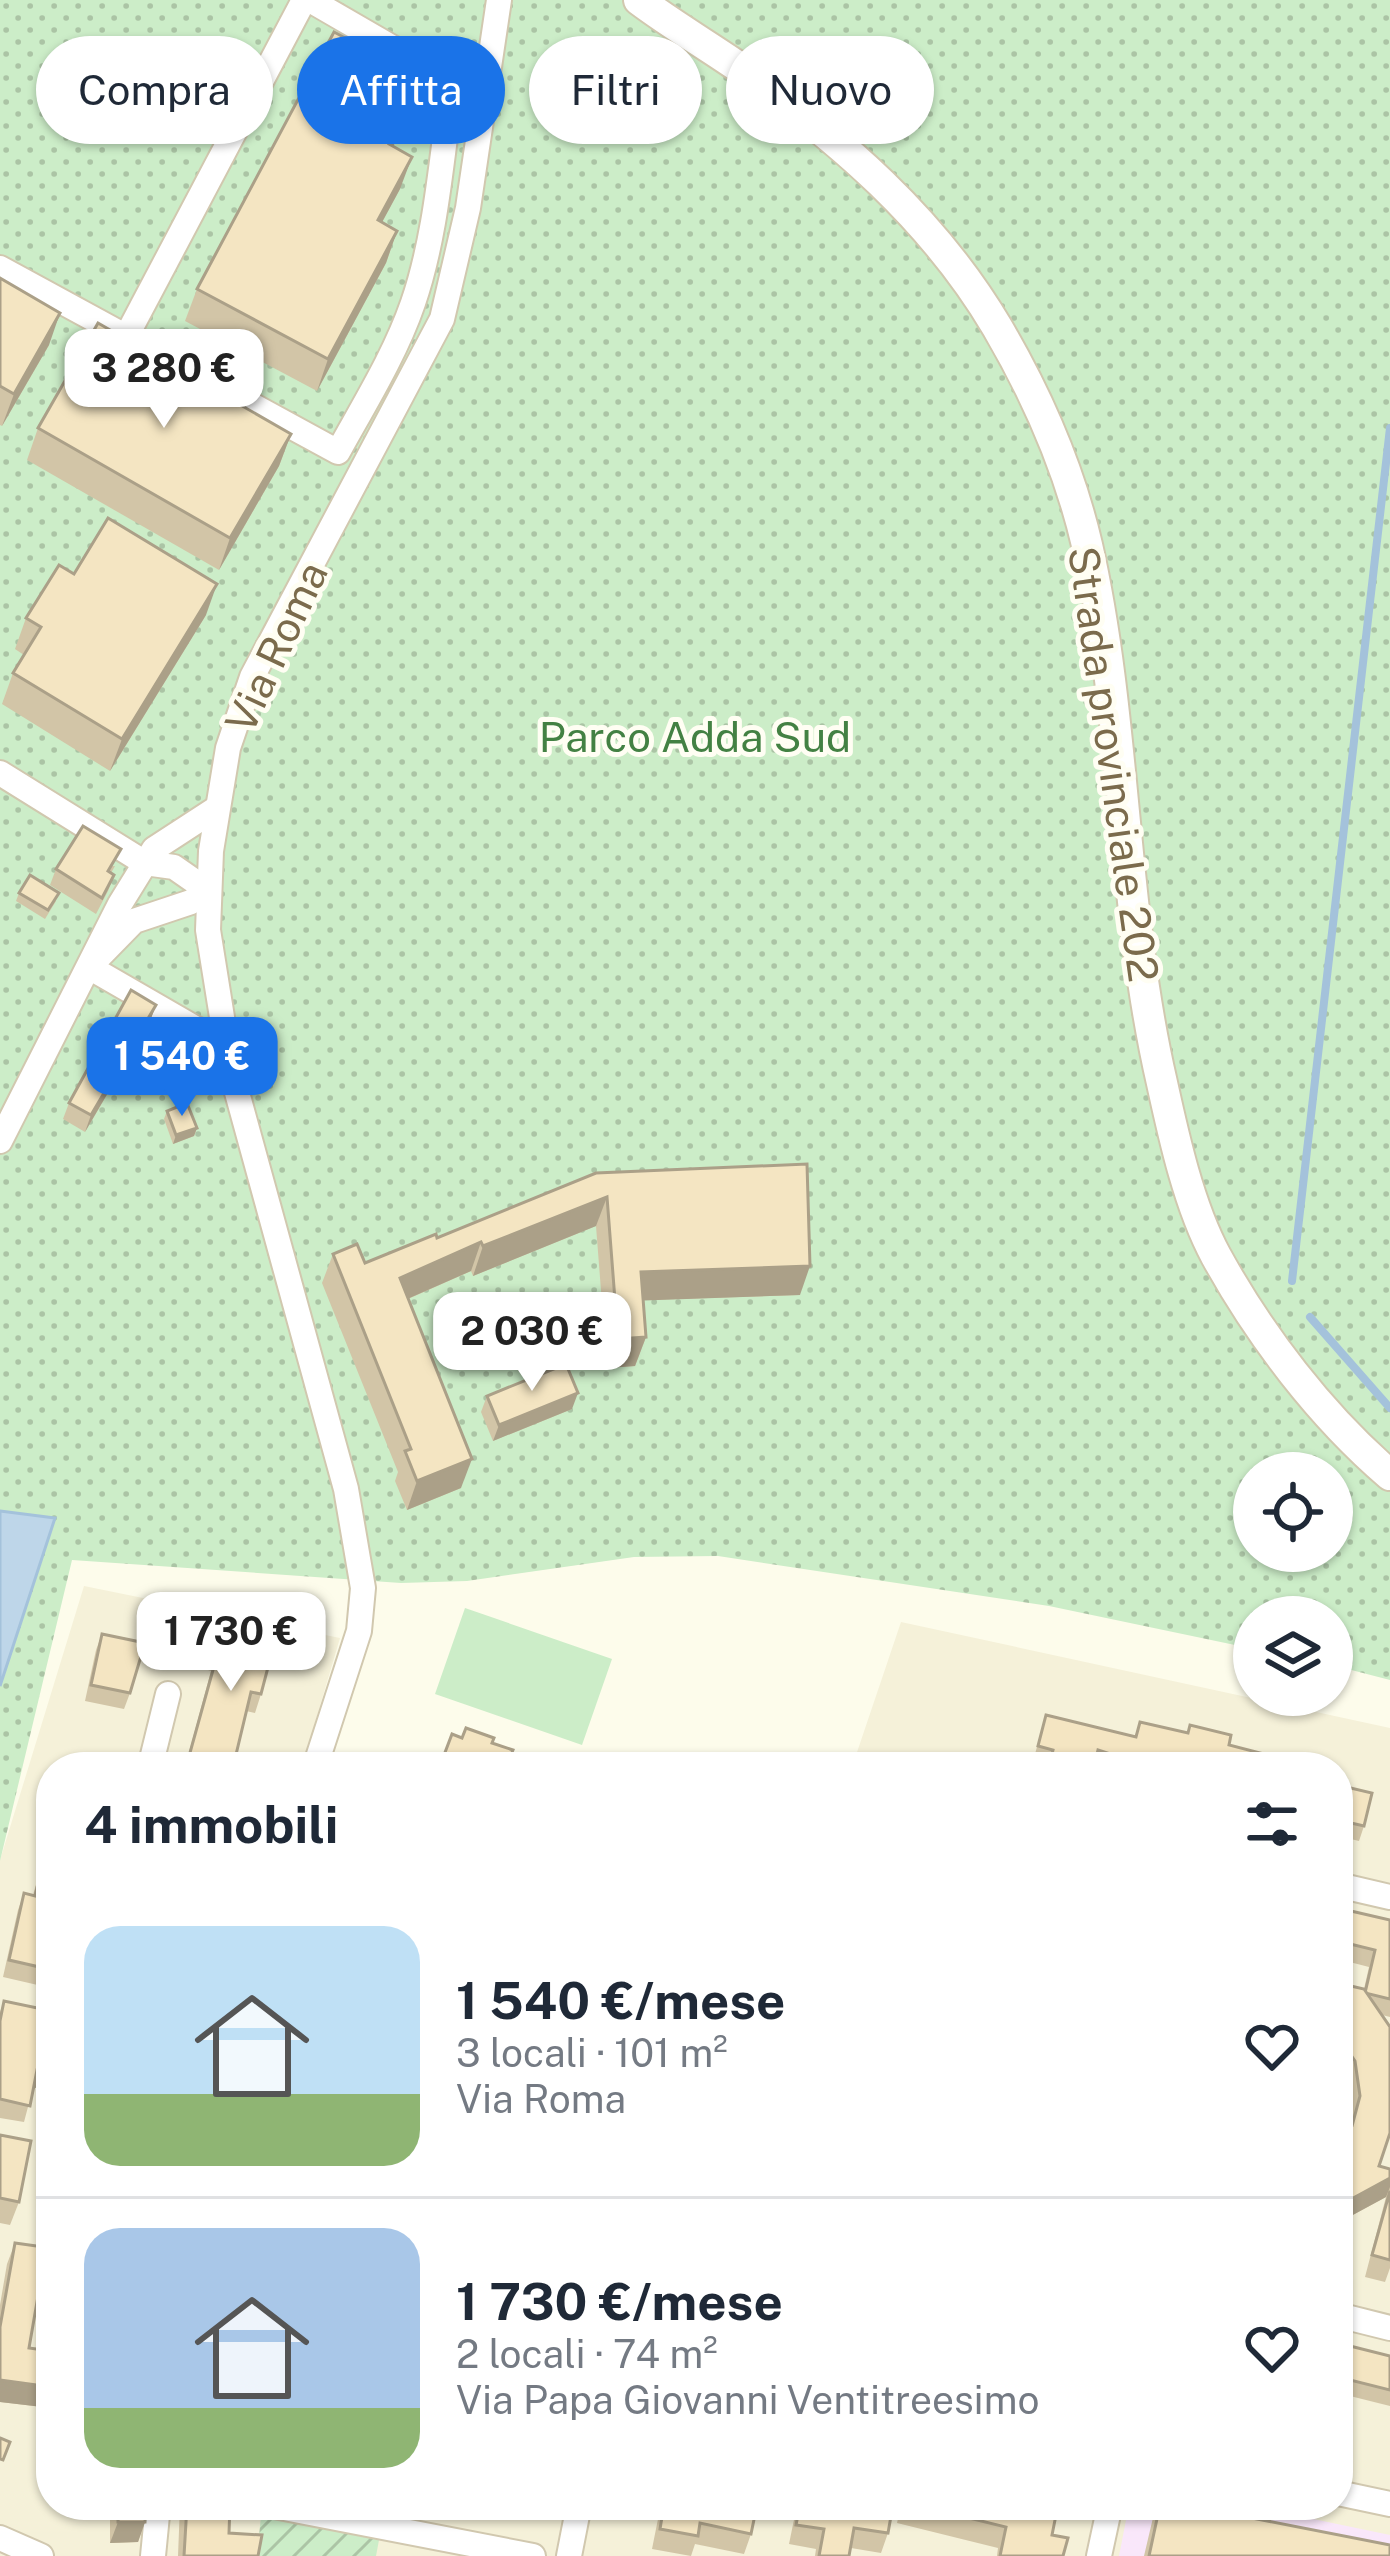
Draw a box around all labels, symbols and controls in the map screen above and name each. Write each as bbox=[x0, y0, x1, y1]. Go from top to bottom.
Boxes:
chip: Compra bbox=[36, 36, 273, 144]
chip: Affitta bbox=[297, 36, 505, 144]
chip: Filtri bbox=[529, 36, 702, 144]
chip: Nuovo bbox=[726, 36, 934, 144]
pin: 3 280 € bbox=[53, 329, 275, 431]
text: 3 280 € bbox=[92, 345, 236, 391]
street label: Strada provinciale 202 bbox=[1059, 543, 1169, 985]
street label: Via Roma bbox=[215, 554, 337, 740]
park label: Parco Adda Sud bbox=[539, 712, 851, 761]
pin: 1 540 € bbox=[71, 1017, 293, 1119]
text: 1 540 € bbox=[114, 1033, 250, 1079]
pin: 2 030 € bbox=[421, 1292, 643, 1394]
text: 2 030 € bbox=[460, 1308, 604, 1354]
map controls bbox=[1233, 1452, 1353, 1716]
button: locate bbox=[1233, 1452, 1353, 1572]
pin: 1 730 € bbox=[120, 1592, 342, 1694]
button: layers bbox=[1233, 1596, 1353, 1716]
text: 1 730 € bbox=[164, 1608, 298, 1654]
icon: filters bbox=[1239, 1791, 1305, 1857]
text: 4 immobili bbox=[84, 1795, 338, 1854]
text: 1 540 €/mese bbox=[456, 1971, 786, 2030]
icon: home bbox=[180, 1974, 324, 2118]
icon: heart bbox=[1239, 2013, 1305, 2079]
text: 3 locali · 101 m² bbox=[456, 2030, 728, 2076]
text: Via Roma bbox=[456, 2076, 626, 2122]
text: 1 730 €/mese bbox=[456, 2272, 783, 2331]
icon: home bbox=[180, 2276, 324, 2420]
icon: heart bbox=[1239, 2315, 1305, 2381]
text: 2 locali · 74 m² bbox=[456, 2331, 717, 2377]
text: Via Papa Giovanni Ventitreesimo bbox=[456, 2377, 1040, 2423]

